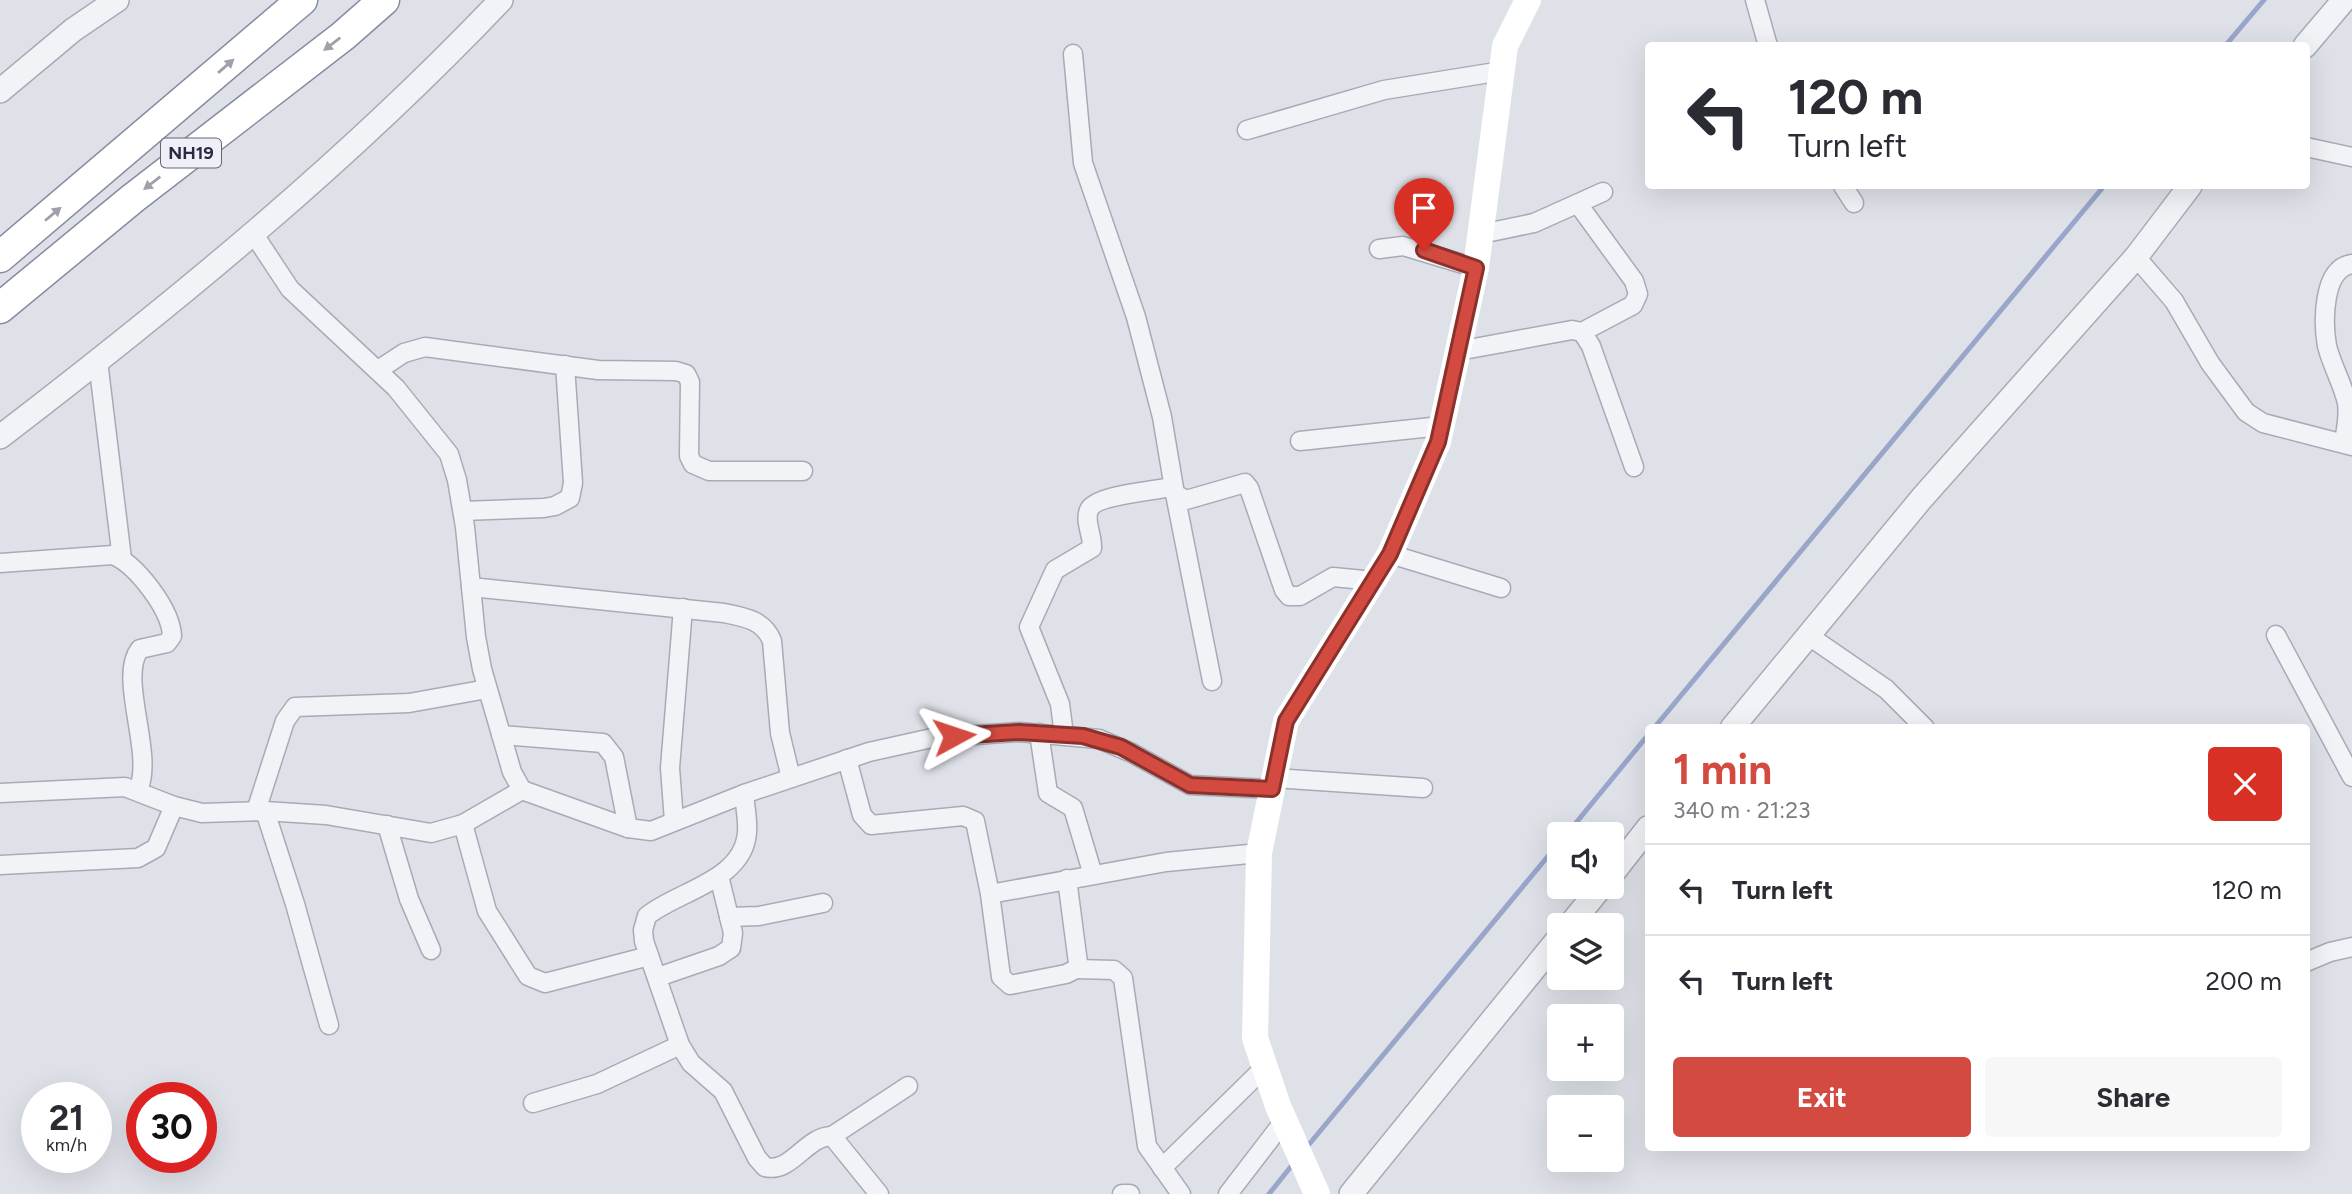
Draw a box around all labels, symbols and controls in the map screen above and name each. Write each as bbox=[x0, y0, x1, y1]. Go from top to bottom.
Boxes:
one-way arrow bbox=[324, 37, 342, 52]
one-way arrow bbox=[217, 59, 234, 74]
text: 120 m bbox=[1788, 67, 1923, 126]
icon: left bbox=[1673, 70, 1764, 161]
text: Turn left bbox=[1788, 127, 1907, 165]
road number: NH19 bbox=[161, 138, 221, 168]
one-way arrow bbox=[144, 176, 162, 191]
pin bbox=[1394, 178, 1454, 250]
icon: arrive bbox=[1405, 189, 1443, 227]
one-way arrow bbox=[43, 206, 61, 221]
position arrow bbox=[917, 699, 991, 773]
text: 1 min bbox=[1673, 744, 1772, 795]
button: close bbox=[2208, 747, 2282, 821]
text: 340 m · 21:23 bbox=[1673, 796, 1811, 824]
map controls bbox=[1547, 822, 1624, 1172]
button: sound bbox=[1547, 822, 1624, 899]
icon: left bbox=[1673, 871, 1711, 909]
text: Turn left bbox=[1732, 874, 1833, 906]
text: 120 m bbox=[2212, 874, 2282, 906]
button: layers bbox=[1547, 913, 1624, 990]
icon: left bbox=[1673, 962, 1711, 1000]
text: Turn left bbox=[1732, 965, 1833, 997]
text: 200 m bbox=[2206, 965, 2282, 997]
button: + bbox=[1547, 1004, 1624, 1081]
button: Exit bbox=[1673, 1057, 1971, 1137]
button: Share bbox=[1985, 1057, 2282, 1137]
speed limit sign: 30 bbox=[126, 1082, 217, 1173]
button: − bbox=[1547, 1095, 1624, 1172]
text: 21 bbox=[49, 1097, 84, 1139]
text: km/h bbox=[46, 1134, 87, 1156]

